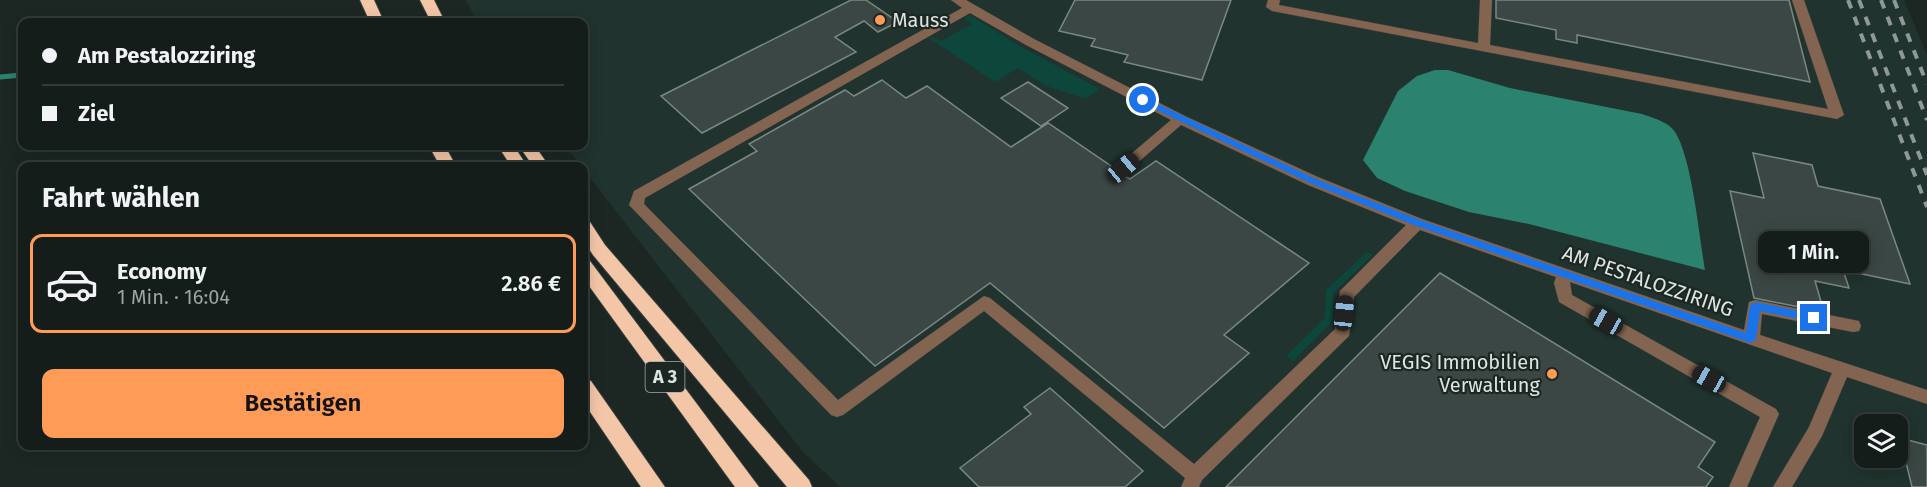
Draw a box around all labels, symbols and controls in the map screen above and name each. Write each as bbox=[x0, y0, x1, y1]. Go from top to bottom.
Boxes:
place label: Mauss bbox=[892, 8, 949, 32]
marker: Mauss bbox=[873, 13, 887, 27]
text: Am Pestalozziring bbox=[78, 42, 255, 69]
route start bbox=[1129, 86, 1156, 113]
text: Ziel bbox=[78, 100, 115, 127]
car bbox=[1103, 150, 1143, 186]
text: Fahrt wählen bbox=[42, 182, 200, 214]
callout: 1 Min. bbox=[1758, 231, 1870, 273]
text: 1 Min. bbox=[1788, 240, 1839, 264]
street label: AM PESTALOZZIRING bbox=[1559, 241, 1737, 321]
icon: car bbox=[45, 257, 99, 311]
text: Economy bbox=[117, 258, 206, 285]
text: 2.86 € bbox=[501, 270, 561, 297]
text: 1 Min. · 16:04 bbox=[117, 285, 230, 309]
car bbox=[1333, 294, 1355, 332]
car bbox=[1586, 304, 1626, 338]
route end bbox=[1800, 304, 1827, 331]
place label: VEGIS Immobilien Verwaltung bbox=[1380, 350, 1541, 397]
road number: A 3 bbox=[646, 362, 684, 392]
car bbox=[1689, 362, 1729, 396]
marker: VEGIS Immobilien Verwaltung bbox=[1545, 367, 1559, 381]
button: Bestätigen bbox=[42, 369, 564, 438]
map controls bbox=[1854, 414, 1908, 468]
button: layers bbox=[1854, 414, 1908, 468]

